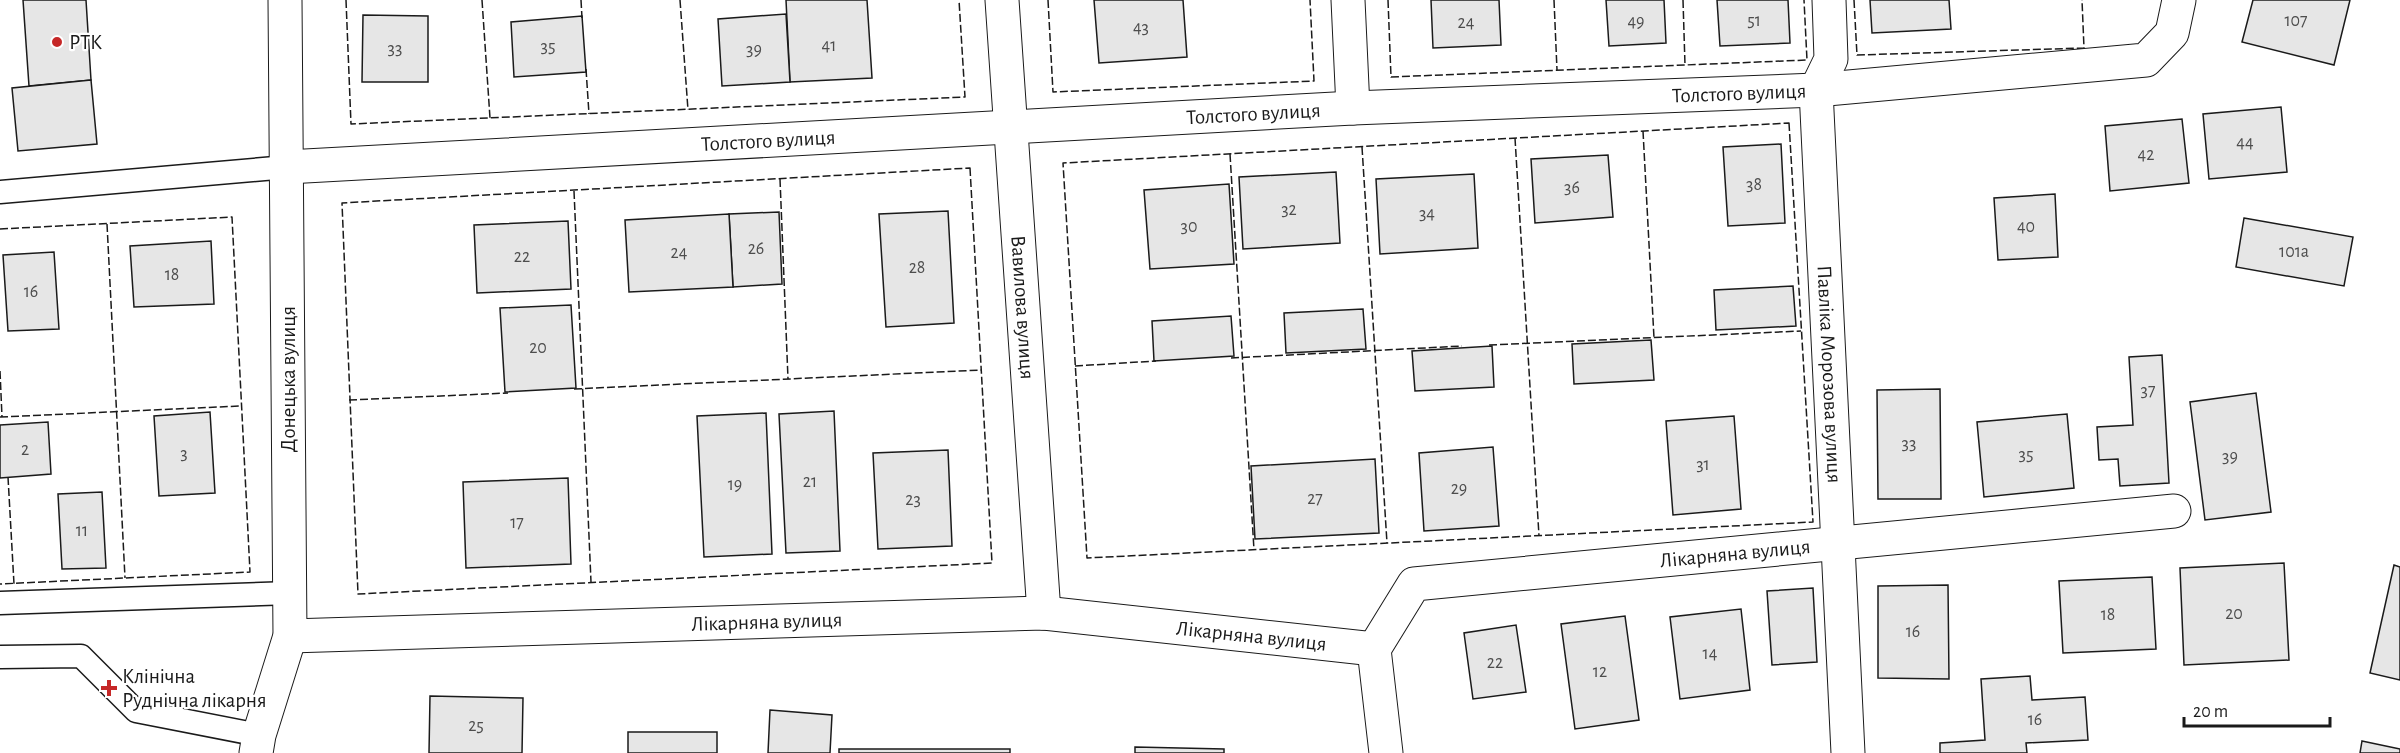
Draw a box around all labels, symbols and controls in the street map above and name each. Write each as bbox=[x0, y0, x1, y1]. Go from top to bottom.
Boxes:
house number: 51 bbox=[1747, 12, 1761, 30]
house number: 107 bbox=[2284, 12, 2308, 30]
house number: 49 bbox=[1627, 13, 1645, 31]
house number: 24 bbox=[1458, 14, 1475, 32]
house number: 43 bbox=[1133, 19, 1149, 37]
place label: РТК bbox=[69, 32, 102, 53]
marker: РТК bbox=[50, 35, 64, 49]
house number: 41 bbox=[822, 37, 836, 55]
house number: 35 bbox=[541, 38, 555, 56]
house number: 33 bbox=[388, 40, 402, 58]
house number: 39 bbox=[746, 41, 762, 59]
street label: Толстого вулиця bbox=[1672, 80, 1807, 106]
street label: Толстого вулиця bbox=[1186, 99, 1321, 128]
street label: Толстого вулиця bbox=[701, 126, 836, 155]
house number: 44 bbox=[2236, 134, 2254, 152]
house number: 42 bbox=[2138, 146, 2154, 164]
house number: 38 bbox=[1746, 176, 1762, 194]
house number: 36 bbox=[1564, 179, 1580, 197]
house number: 32 bbox=[1281, 201, 1297, 219]
house number: 34 bbox=[1419, 205, 1435, 223]
house number: 30 bbox=[1181, 218, 1197, 236]
house number: 40 bbox=[2017, 218, 2035, 236]
street label: Вавилова вулиця bbox=[1008, 235, 1038, 380]
house number: 26 bbox=[748, 240, 764, 258]
house number: 101а bbox=[2279, 243, 2309, 261]
house number: 24 bbox=[671, 244, 688, 262]
house number: 22 bbox=[514, 248, 530, 266]
house number: 28 bbox=[909, 259, 925, 277]
street label: Павліка Морозова вулиця bbox=[1814, 265, 1845, 484]
house number: 18 bbox=[165, 266, 179, 284]
house number: 16 bbox=[24, 283, 38, 301]
street label: Донецька вулиця bbox=[278, 306, 299, 452]
house number: 20 bbox=[529, 339, 547, 357]
house number: 37 bbox=[2141, 382, 2155, 400]
house number: 33 bbox=[1902, 435, 1916, 453]
house number: 2 bbox=[21, 441, 29, 459]
house number: 3 bbox=[180, 445, 188, 463]
house number: 35 bbox=[2019, 446, 2033, 464]
house number: 39 bbox=[2222, 448, 2238, 466]
house number: 31 bbox=[1696, 456, 1710, 474]
house number: 21 bbox=[803, 473, 817, 491]
house number: 19 bbox=[728, 476, 742, 494]
house number: 29 bbox=[1451, 480, 1467, 498]
house number: 27 bbox=[1307, 490, 1323, 508]
house number: 23 bbox=[905, 491, 921, 509]
house number: 17 bbox=[510, 514, 524, 532]
house number: 11 bbox=[76, 522, 88, 540]
street label: Лікарняна вулиця bbox=[1659, 535, 1811, 571]
house number: 20 bbox=[2225, 605, 2243, 623]
house number: 18 bbox=[2101, 606, 2115, 624]
street label: Лікарняна вулиця bbox=[691, 609, 843, 634]
street label: Лікарняна вулиця bbox=[1175, 617, 1328, 654]
house number: 16 bbox=[1906, 623, 1920, 641]
house number: 14 bbox=[1703, 645, 1718, 663]
house number: 22 bbox=[1487, 654, 1503, 672]
house number: 12 bbox=[1593, 663, 1607, 681]
place label: Клінічна Руднічна лікарня bbox=[122, 666, 267, 711]
marker: Клінічна Руднічна лікарня bbox=[100, 679, 118, 697]
scale bar bbox=[2184, 690, 2330, 728]
text: 20 m bbox=[2193, 703, 2228, 721]
house number: 16 bbox=[2028, 711, 2042, 729]
house number: 25 bbox=[468, 717, 484, 735]

